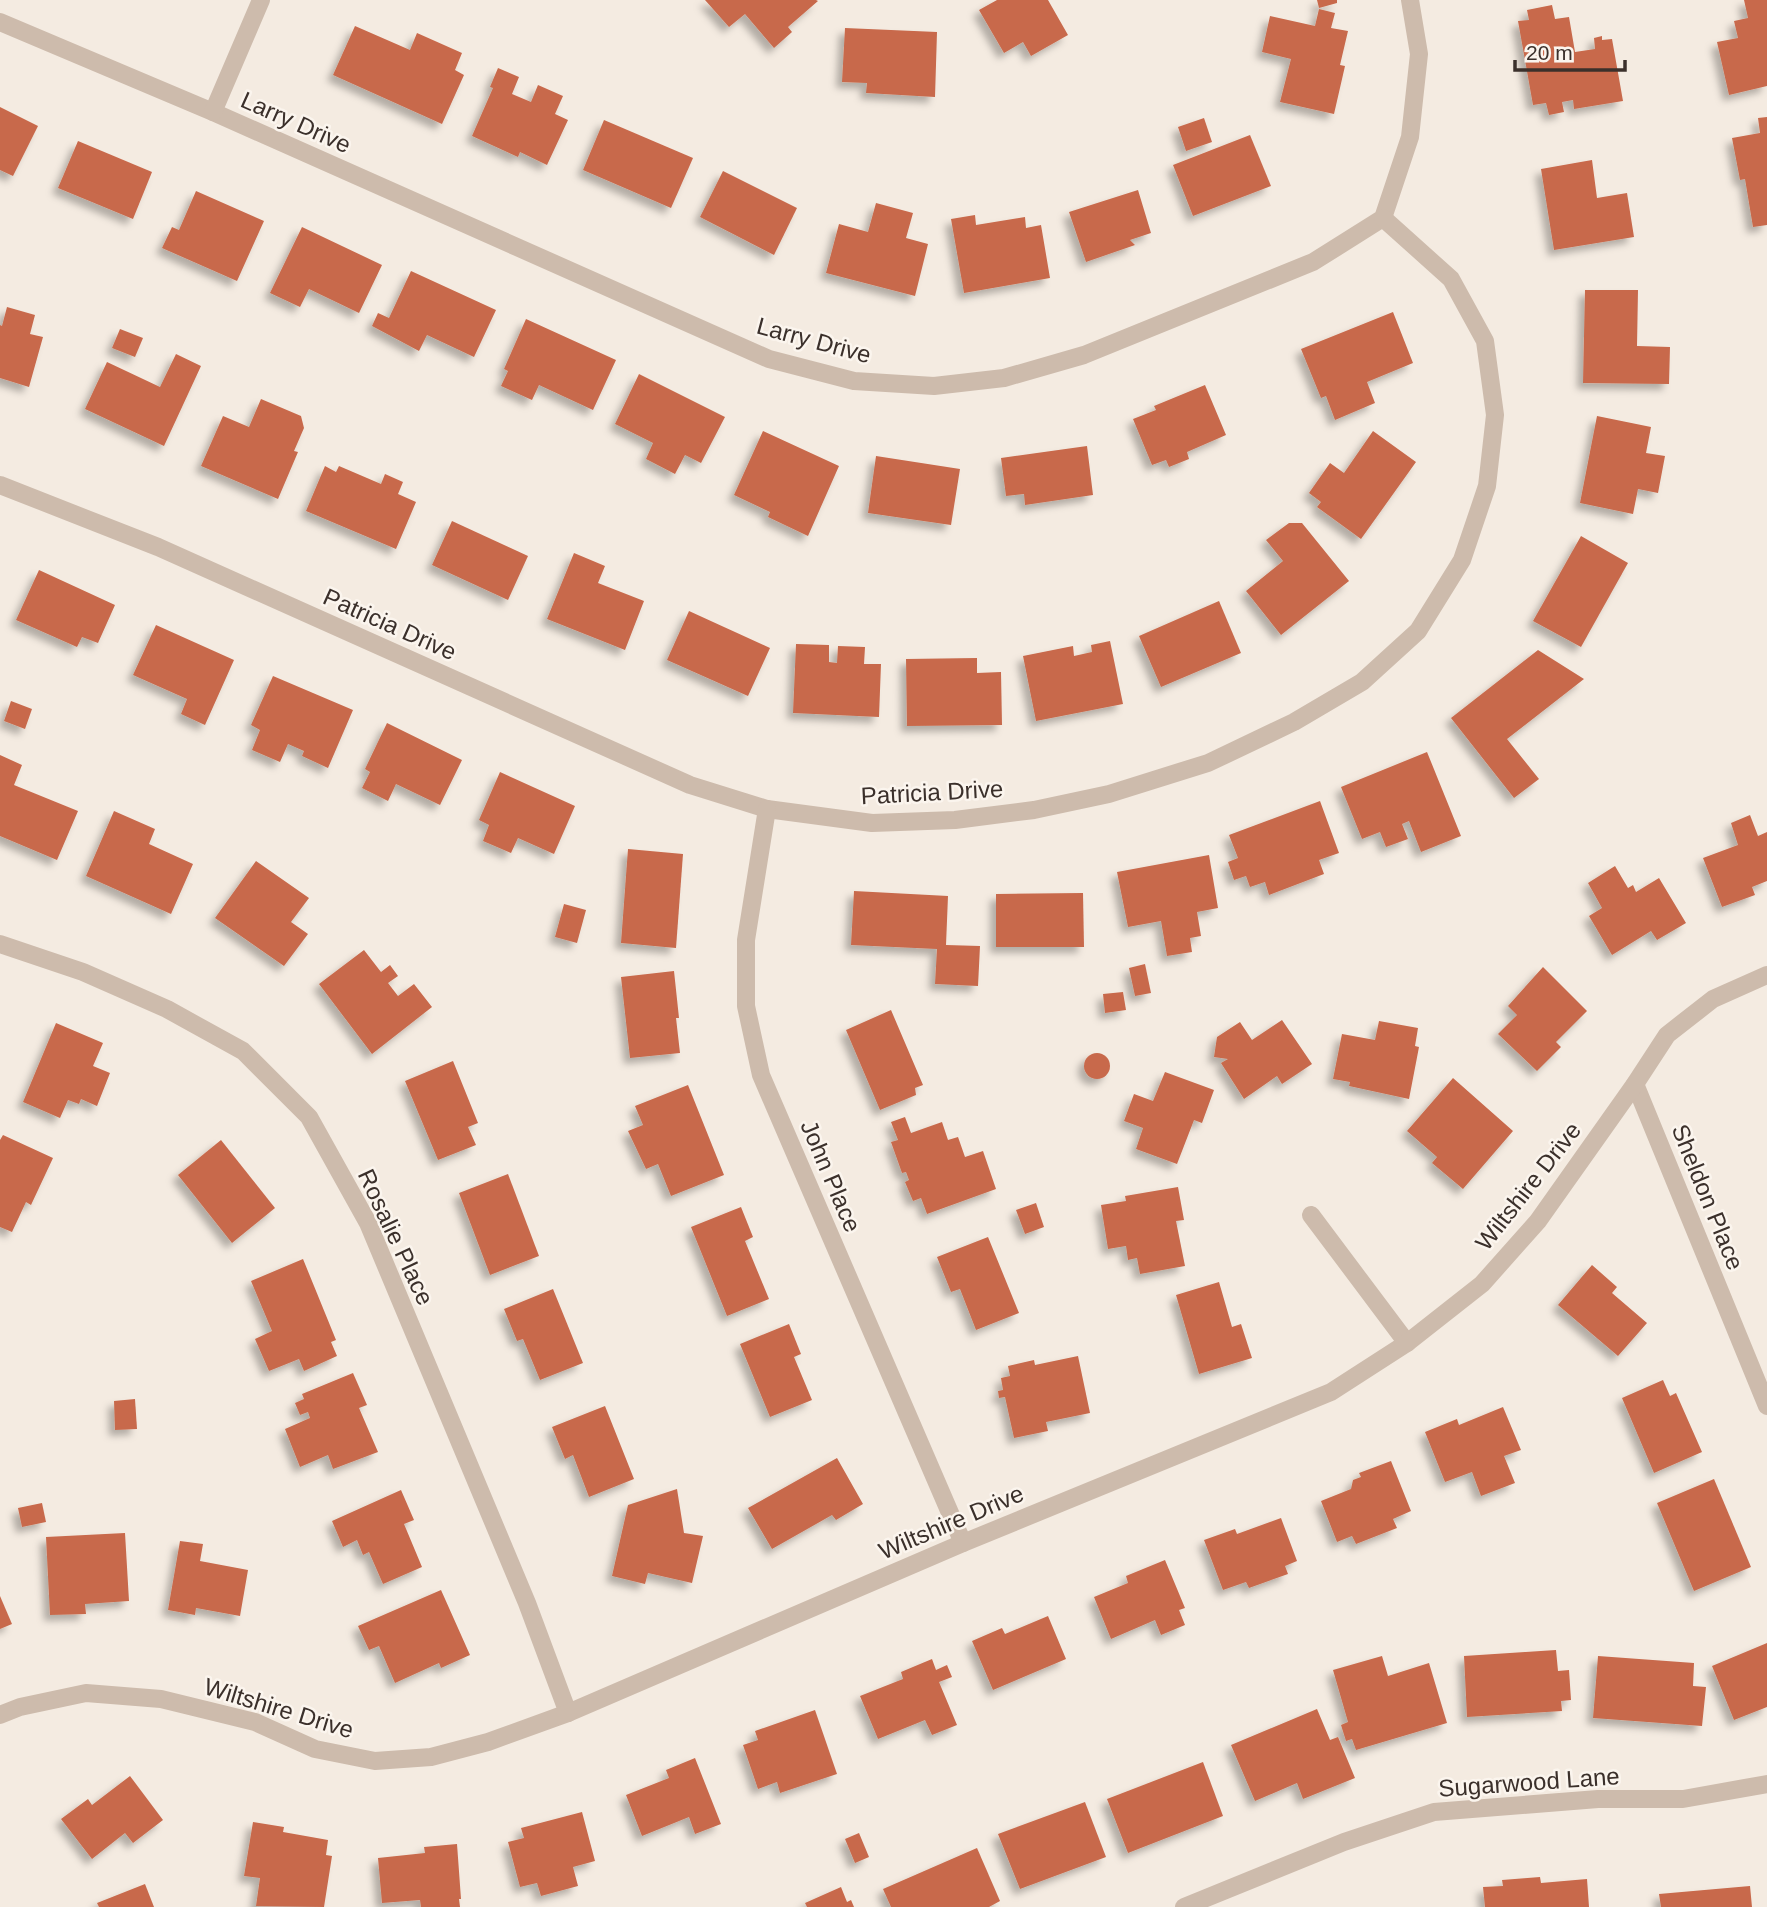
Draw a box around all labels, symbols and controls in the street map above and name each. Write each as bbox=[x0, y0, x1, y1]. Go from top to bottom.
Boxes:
scale bar bbox=[1515, 28, 1625, 72]
text: 20 m bbox=[1526, 41, 1573, 64]
street label: Larry Drive bbox=[237, 86, 355, 158]
street label: Larry Drive bbox=[754, 312, 874, 368]
street label: Patricia Drive bbox=[319, 583, 461, 665]
street label: Patricia Drive bbox=[860, 775, 1004, 809]
street label: John Place bbox=[795, 1116, 867, 1236]
street label: Wiltshire Drive bbox=[1470, 1117, 1586, 1255]
street label: Sheldon Place bbox=[1666, 1120, 1750, 1274]
street label: Rosalie Place bbox=[353, 1165, 439, 1309]
street label: Wiltshire Drive bbox=[875, 1479, 1027, 1565]
street label: Wiltshire Drive bbox=[201, 1672, 357, 1744]
street label: Sugarwood Lane bbox=[1438, 1762, 1620, 1802]

